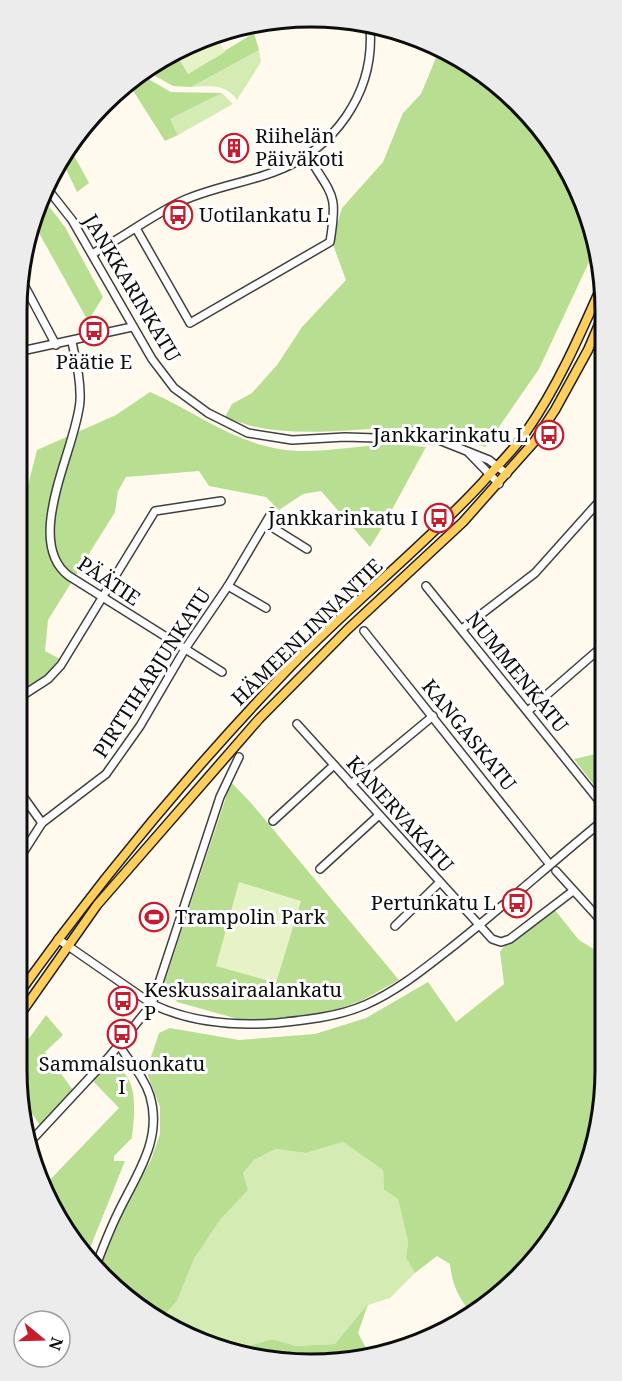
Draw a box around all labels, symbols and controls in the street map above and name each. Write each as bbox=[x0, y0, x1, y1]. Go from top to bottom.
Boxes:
place label: Riihelän Päiväkoti bbox=[255, 122, 344, 172]
building icon: Riihelän Päiväkoti bbox=[218, 132, 250, 164]
bus stop icon: Uotilankatu L bbox=[162, 199, 194, 231]
place label: Uotilankatu L bbox=[199, 201, 329, 228]
street label: JANKKARINKATU bbox=[77, 208, 188, 367]
bus stop icon: Päätie E bbox=[78, 315, 110, 347]
place label: Päätie E bbox=[56, 348, 132, 375]
bus stop icon: Jankkarinkatu L bbox=[533, 419, 565, 451]
place label: Jankkarinkatu L bbox=[372, 421, 528, 448]
bus stop icon: Jankkarinkatu I bbox=[423, 502, 455, 534]
place label: Jankkarinkatu I bbox=[267, 504, 418, 531]
street label: PÄÄTIE bbox=[73, 550, 146, 611]
street label: HÄMEENLINNANTIE bbox=[225, 552, 388, 711]
street label: PIRTTIHARJUNKATU bbox=[87, 582, 217, 763]
street label: NUMMENKATU bbox=[460, 606, 575, 738]
street label: KANGASKATU bbox=[416, 673, 523, 797]
street label: KANERVAKATU bbox=[341, 750, 460, 878]
bus stop icon: Pertunkatu L bbox=[501, 887, 533, 919]
place label: Pertunkatu L bbox=[371, 889, 496, 916]
sports icon: Trampolin Park bbox=[138, 901, 170, 933]
place label: Trampolin Park bbox=[175, 903, 326, 930]
place label: Keskussairaalankatu P bbox=[144, 976, 342, 1026]
bus stop icon: Keskussairaalankatu P bbox=[107, 985, 139, 1017]
bus stop icon: Sammalsuonkatu I bbox=[106, 1018, 138, 1050]
place label: Sammalsuonkatu I bbox=[39, 1050, 205, 1100]
north arrow bbox=[12, 1309, 72, 1369]
text: N bbox=[44, 1334, 69, 1354]

